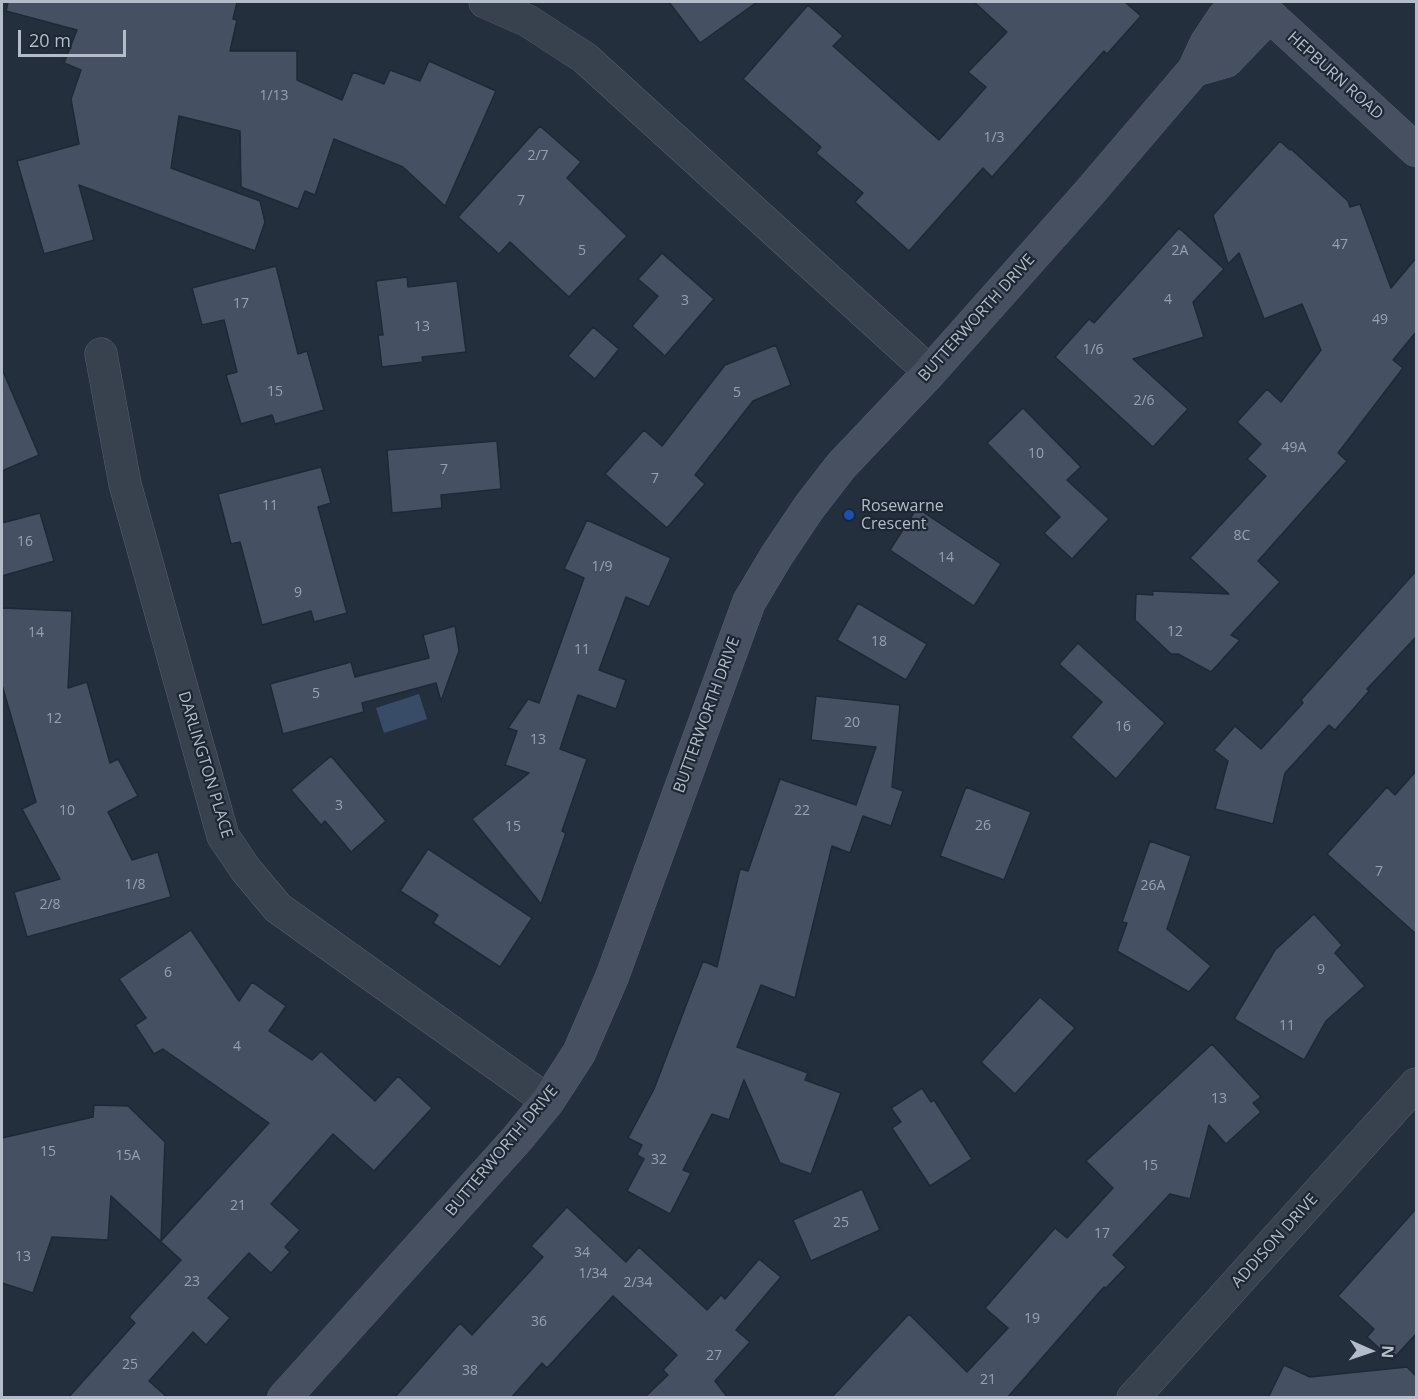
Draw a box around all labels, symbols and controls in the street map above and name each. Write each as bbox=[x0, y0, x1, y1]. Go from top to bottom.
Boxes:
scale bar bbox=[21, 18, 129, 56]
text: 20 m bbox=[29, 28, 71, 52]
street label: HEPBURN ROAD bbox=[1283, 28, 1387, 124]
house number: 1/13 bbox=[259, 88, 289, 104]
house number: 1/3 bbox=[983, 130, 1005, 146]
house number: 2/7 bbox=[527, 148, 549, 164]
house number: 7 bbox=[517, 193, 525, 209]
house number: 47 bbox=[1332, 237, 1348, 253]
house number: 5 bbox=[578, 243, 586, 259]
house number: 2A bbox=[1172, 243, 1188, 259]
street label: BUTTERWORTH DRIVE bbox=[915, 250, 1039, 386]
house number: 4 bbox=[1164, 292, 1172, 308]
house number: 3 bbox=[681, 293, 689, 309]
house number: 17 bbox=[233, 296, 249, 312]
house number: 49 bbox=[1372, 312, 1388, 328]
house number: 13 bbox=[414, 319, 430, 335]
house number: 1/6 bbox=[1082, 342, 1104, 358]
house number: 15 bbox=[267, 384, 283, 400]
house number: 5 bbox=[733, 385, 741, 401]
house number: 2/6 bbox=[1133, 393, 1155, 409]
house number: 49A bbox=[1282, 440, 1306, 456]
house number: 10 bbox=[1028, 446, 1044, 462]
house number: 7 bbox=[440, 462, 448, 478]
house number: 7 bbox=[651, 471, 659, 487]
place label: Rosewarne Crescent bbox=[861, 496, 944, 534]
house number: 11 bbox=[262, 498, 278, 514]
marker: Rosewarne Crescent bbox=[842, 508, 856, 522]
house number: 8C bbox=[1234, 528, 1250, 544]
house number: 16 bbox=[17, 534, 33, 550]
house number: 14 bbox=[938, 550, 954, 566]
house number: 1/9 bbox=[591, 559, 613, 575]
house number: 9 bbox=[294, 585, 302, 601]
house number: 12 bbox=[1167, 624, 1183, 640]
house number: 14 bbox=[28, 625, 44, 641]
street label: BUTTERWORTH DRIVE bbox=[670, 634, 744, 796]
house number: 18 bbox=[871, 634, 887, 650]
house number: 11 bbox=[574, 642, 590, 658]
house number: 5 bbox=[312, 686, 320, 702]
street label: DARLINGTON PLACE bbox=[174, 689, 236, 841]
house number: 12 bbox=[46, 711, 62, 727]
house number: 20 bbox=[844, 715, 860, 731]
house number: 16 bbox=[1115, 719, 1131, 735]
house number: 13 bbox=[530, 732, 546, 748]
house number: 3 bbox=[335, 798, 343, 814]
house number: 10 bbox=[59, 803, 75, 819]
house number: 22 bbox=[794, 803, 810, 819]
house number: 26 bbox=[975, 818, 991, 834]
house number: 15 bbox=[505, 819, 521, 835]
house number: 7 bbox=[1375, 864, 1383, 880]
house number: 1/8 bbox=[124, 877, 146, 893]
house number: 26A bbox=[1141, 878, 1165, 894]
house number: 2/8 bbox=[39, 897, 61, 913]
house number: 9 bbox=[1317, 962, 1325, 978]
house number: 6 bbox=[164, 965, 172, 981]
house number: 11 bbox=[1279, 1018, 1295, 1034]
house number: 4 bbox=[233, 1039, 241, 1055]
street label: BUTTERWORTH DRIVE bbox=[442, 1082, 562, 1220]
house number: 13 bbox=[1211, 1091, 1227, 1107]
house number: 15 bbox=[40, 1144, 56, 1160]
house number: 15A bbox=[116, 1148, 140, 1164]
house number: 32 bbox=[651, 1152, 667, 1168]
house number: 15 bbox=[1142, 1158, 1158, 1174]
street label: ADDISON DRIVE bbox=[1228, 1190, 1322, 1292]
house number: 21 bbox=[230, 1198, 246, 1214]
house number: 25 bbox=[833, 1215, 849, 1231]
house number: 17 bbox=[1094, 1226, 1110, 1242]
house number: 34 bbox=[574, 1245, 590, 1261]
house number: 13 bbox=[15, 1249, 31, 1265]
house number: 1/34 bbox=[578, 1266, 608, 1282]
house number: 23 bbox=[184, 1274, 200, 1290]
house number: 2/34 bbox=[623, 1275, 653, 1291]
house number: 19 bbox=[1024, 1311, 1040, 1327]
house number: 36 bbox=[531, 1314, 547, 1330]
north arrow bbox=[1340, 1321, 1400, 1381]
text: N bbox=[1377, 1345, 1399, 1359]
house number: 27 bbox=[706, 1348, 722, 1364]
house number: 25 bbox=[122, 1357, 138, 1373]
house number: 38 bbox=[462, 1363, 478, 1379]
house number: 21 bbox=[980, 1372, 996, 1388]

